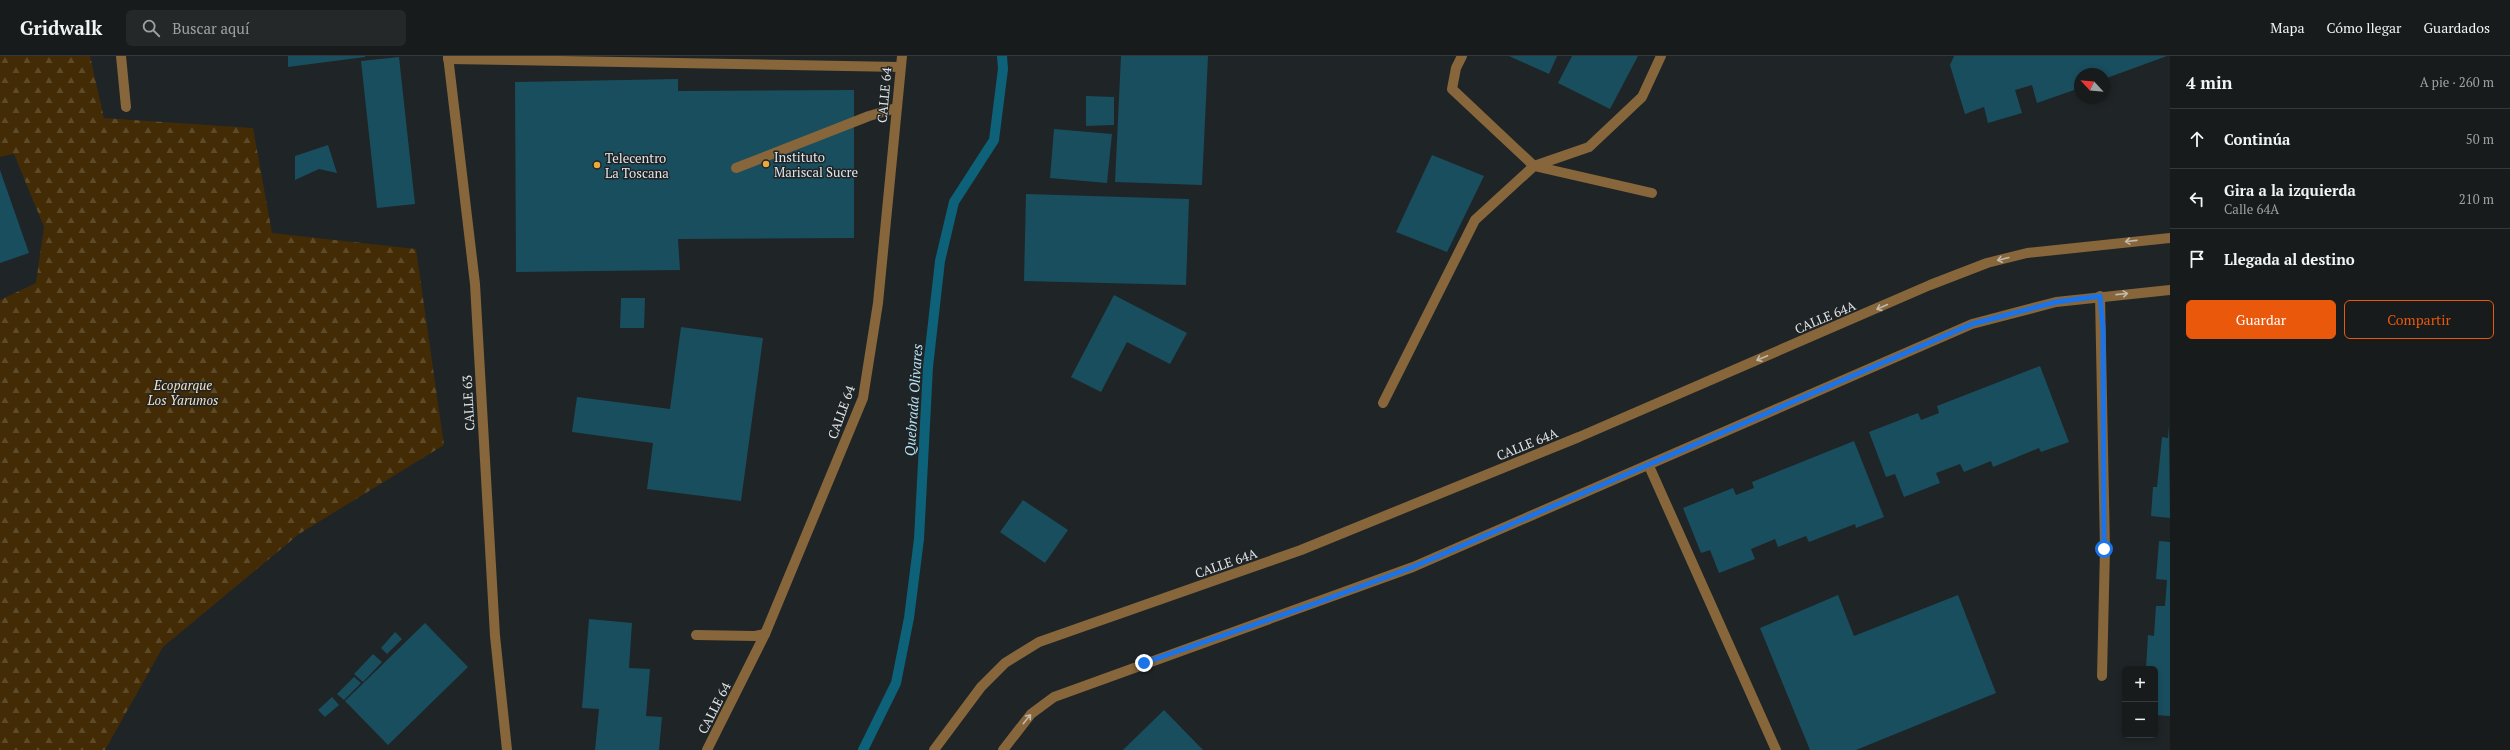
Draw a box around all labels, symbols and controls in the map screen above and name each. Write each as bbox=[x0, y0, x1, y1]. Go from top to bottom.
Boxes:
search box bbox=[126, 10, 406, 46]
text: Gridwalk bbox=[20, 15, 102, 40]
icon: search bbox=[140, 17, 162, 39]
text: Buscar aquí bbox=[172, 18, 249, 38]
text: Mapa bbox=[2270, 18, 2305, 37]
text: Cómo llegar bbox=[2327, 18, 2401, 37]
text: Guardados bbox=[2423, 18, 2490, 37]
street label: CALLE 64 bbox=[873, 66, 895, 124]
north arrow bbox=[2074, 68, 2110, 104]
text: 4 min bbox=[2186, 71, 2233, 94]
text: A pie · 260 m bbox=[2420, 73, 2494, 91]
icon: ahead bbox=[2186, 128, 2208, 150]
text: Continúa bbox=[2224, 129, 2290, 149]
text: 50 m bbox=[2466, 130, 2494, 148]
place label: Instituto Mariscal Sucre bbox=[774, 148, 858, 181]
place label: Telecentro La Toscana bbox=[605, 149, 669, 182]
marker: Instituto Mariscal Sucre bbox=[761, 159, 771, 169]
marker: Telecentro La Toscana bbox=[592, 160, 602, 170]
text: Gira a la izquierda bbox=[2224, 180, 2356, 200]
icon: left bbox=[2186, 188, 2208, 210]
text: 210 m bbox=[2459, 190, 2494, 208]
text: Calle 64A bbox=[2224, 200, 2279, 218]
one-way arrow bbox=[2125, 238, 2138, 245]
icon: arrive bbox=[2186, 248, 2208, 270]
text: Llegada al destino bbox=[2224, 249, 2355, 269]
one-way arrow bbox=[1996, 256, 2009, 264]
one-way arrow bbox=[2115, 290, 2128, 298]
street label: CALLE 64A bbox=[1792, 296, 1858, 338]
button: Guardar bbox=[2186, 300, 2336, 339]
button: Compartir bbox=[2344, 300, 2494, 339]
one-way arrow bbox=[1876, 303, 1888, 311]
water label: Quebrada Olivares bbox=[900, 343, 926, 457]
one-way arrow bbox=[1757, 355, 1769, 362]
street label: CALLE 63 bbox=[458, 375, 478, 431]
park label: Ecoparque Los Yarumos bbox=[147, 376, 219, 409]
street label: CALLE 64 bbox=[823, 383, 859, 441]
street label: CALLE 64A bbox=[1494, 423, 1560, 464]
route start bbox=[2095, 540, 2113, 558]
street label: CALLE 64A bbox=[1192, 544, 1260, 582]
route end bbox=[1135, 654, 1153, 672]
map controls bbox=[2122, 666, 2158, 738]
button: + bbox=[2122, 666, 2158, 702]
street label: CALLE 64 bbox=[693, 679, 735, 737]
button: − bbox=[2122, 702, 2158, 738]
one-way arrow bbox=[1022, 714, 1031, 725]

